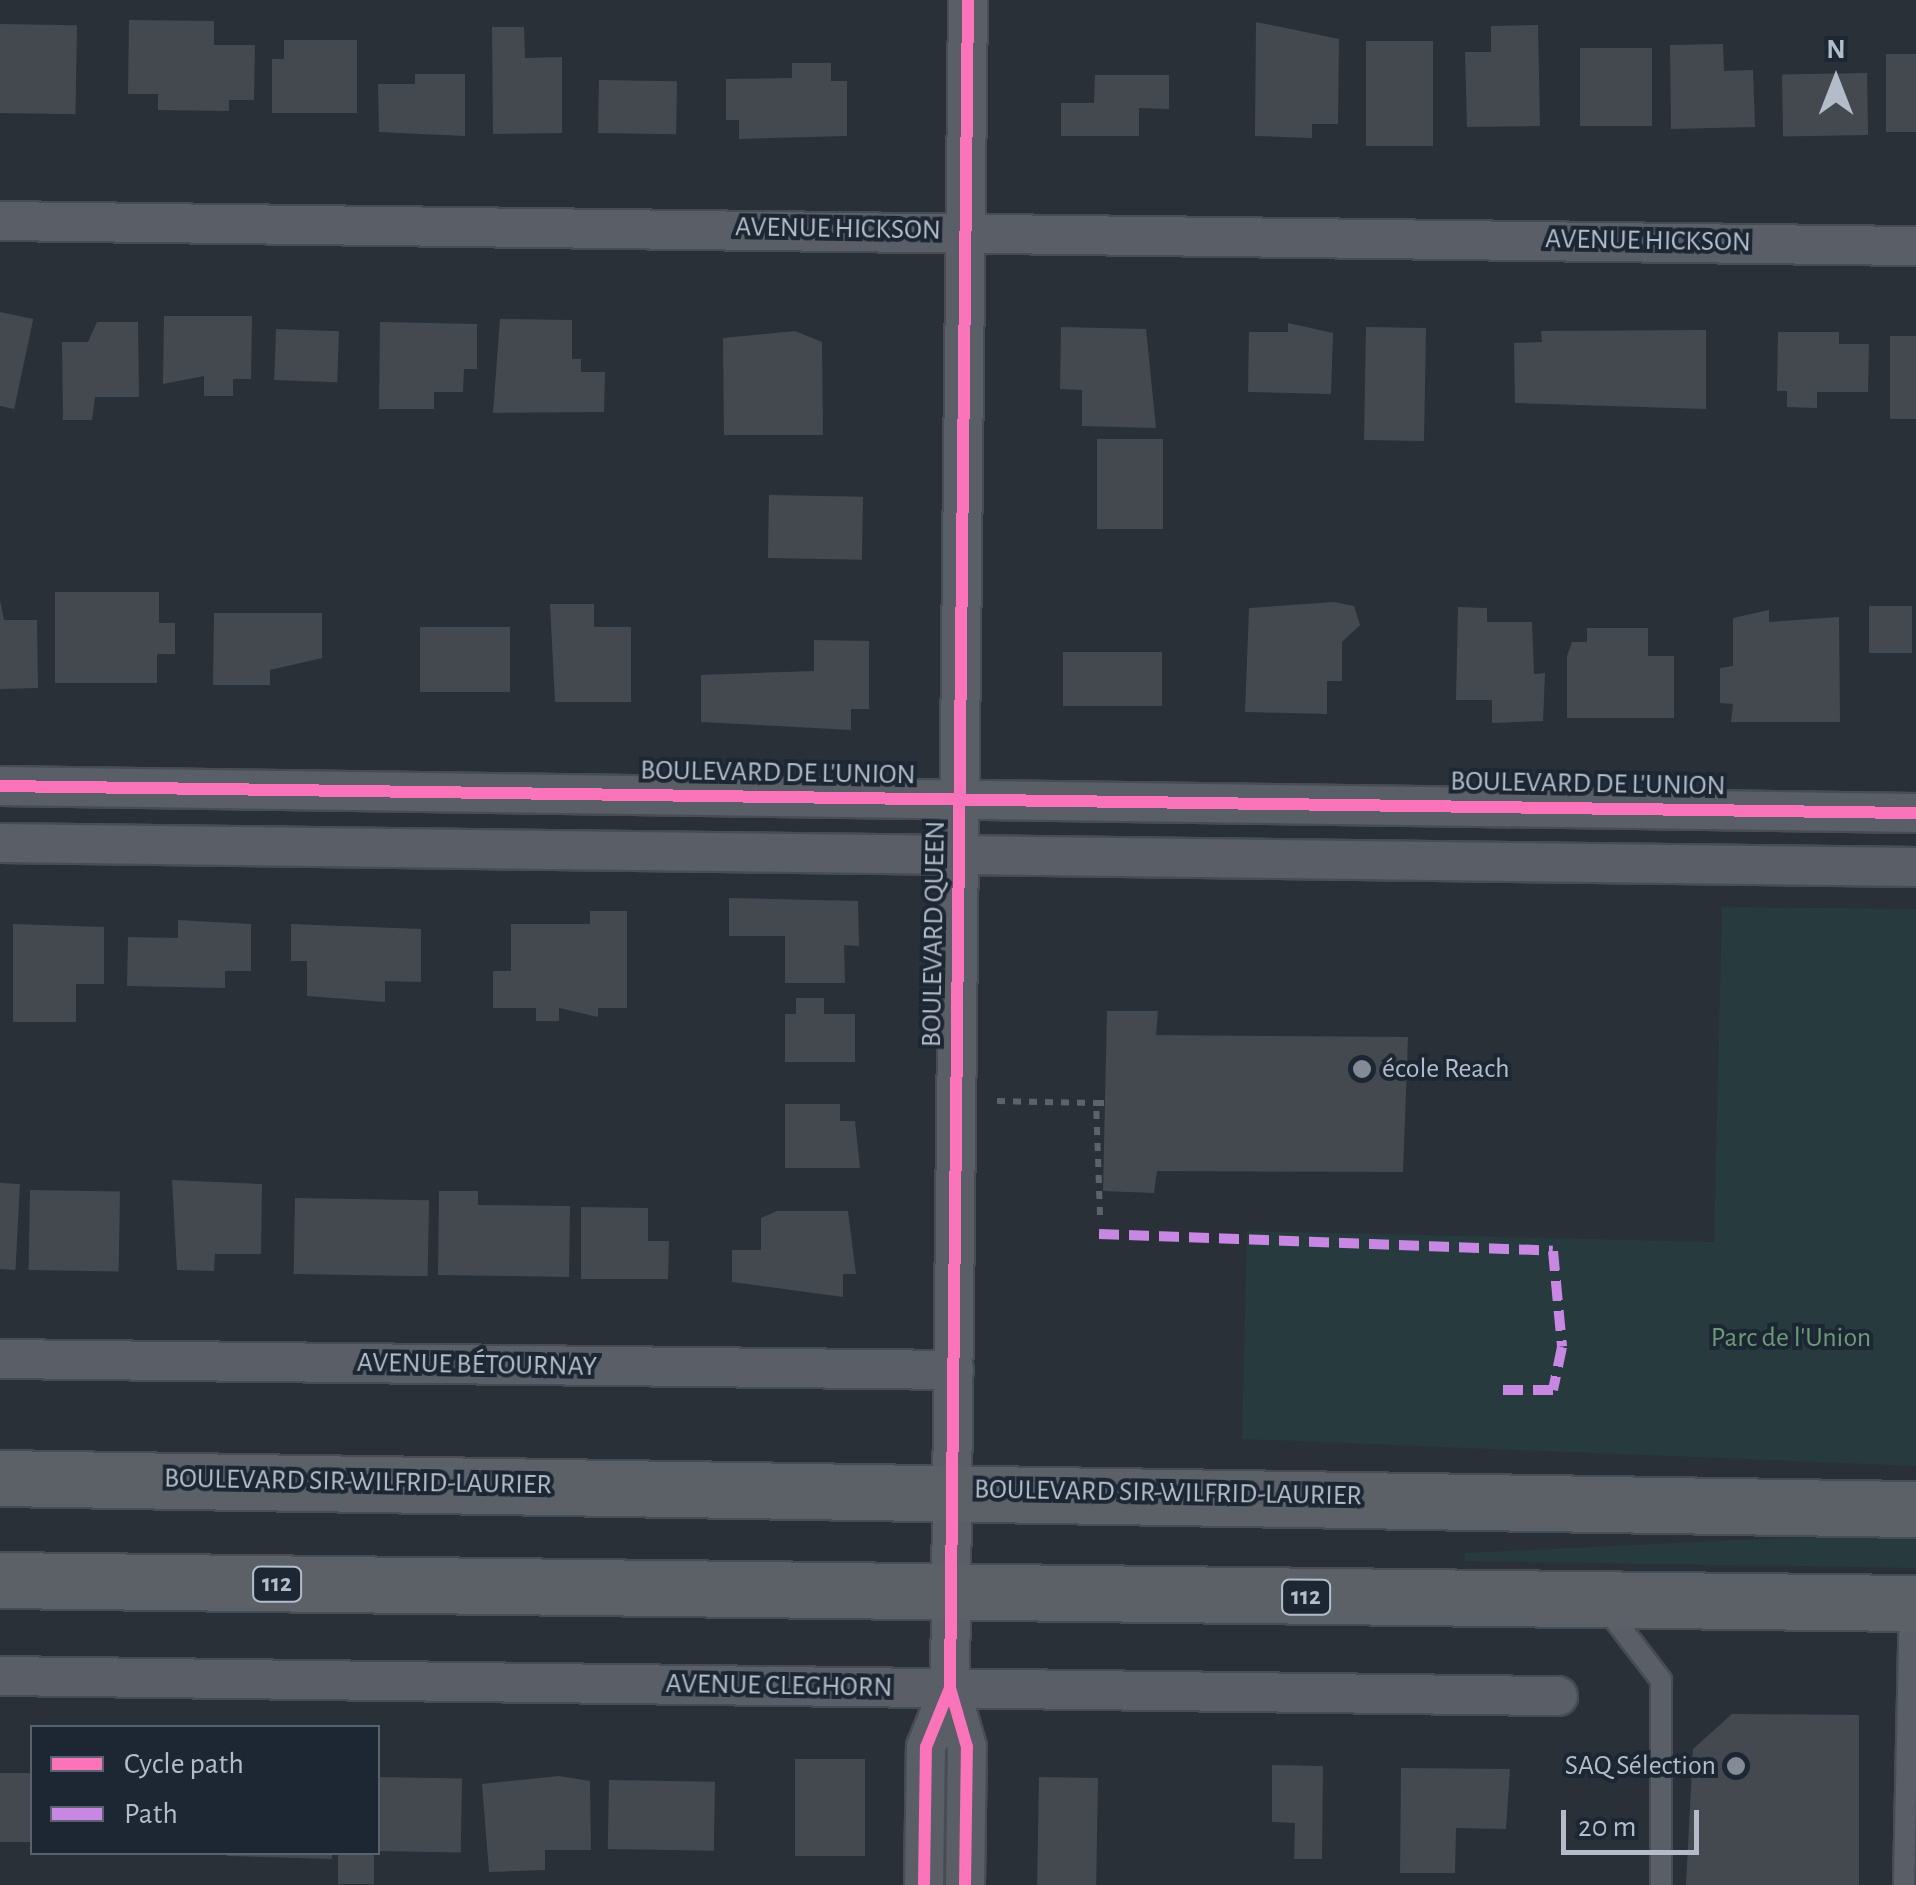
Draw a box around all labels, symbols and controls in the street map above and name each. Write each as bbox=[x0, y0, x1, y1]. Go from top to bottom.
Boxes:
north arrow bbox=[1786, 30, 1886, 130]
text: N bbox=[1826, 36, 1846, 64]
street label: AVENUE HICKSON bbox=[735, 210, 941, 248]
street label: AVENUE HICKSON bbox=[1545, 222, 1751, 260]
street label: BOULEVARD DE L'UNION bbox=[640, 754, 916, 792]
street label: BOULEVARD DE L'UNION bbox=[1450, 765, 1726, 803]
street label: BOULEVARD QUEEN bbox=[915, 820, 953, 1048]
place label: école Reach bbox=[1382, 1052, 1510, 1086]
marker: école Reach bbox=[1351, 1058, 1373, 1080]
park label: Parc de l'Union bbox=[1711, 1321, 1871, 1355]
street label: AVENUE BÉTOURNAY bbox=[357, 1346, 597, 1384]
street label: BOULEVARD SIR-WILFRID-LAURIER bbox=[164, 1462, 552, 1502]
street label: BOULEVARD SIR-WILFRID-LAURIER bbox=[974, 1473, 1362, 1513]
road number: 112 bbox=[252, 1564, 302, 1604]
road number: 112 bbox=[1281, 1577, 1331, 1617]
street label: AVENUE CLEGHORN bbox=[665, 1667, 893, 1705]
legend bbox=[30, 1725, 380, 1855]
text: Cycle path bbox=[124, 1749, 244, 1779]
place label: SAQ Sélection bbox=[1565, 1749, 1716, 1783]
marker: SAQ Sélection bbox=[1725, 1755, 1747, 1777]
scale bar bbox=[1566, 1790, 1704, 1852]
text: Path bbox=[124, 1799, 178, 1829]
text: 20 m bbox=[1578, 1812, 1636, 1842]

